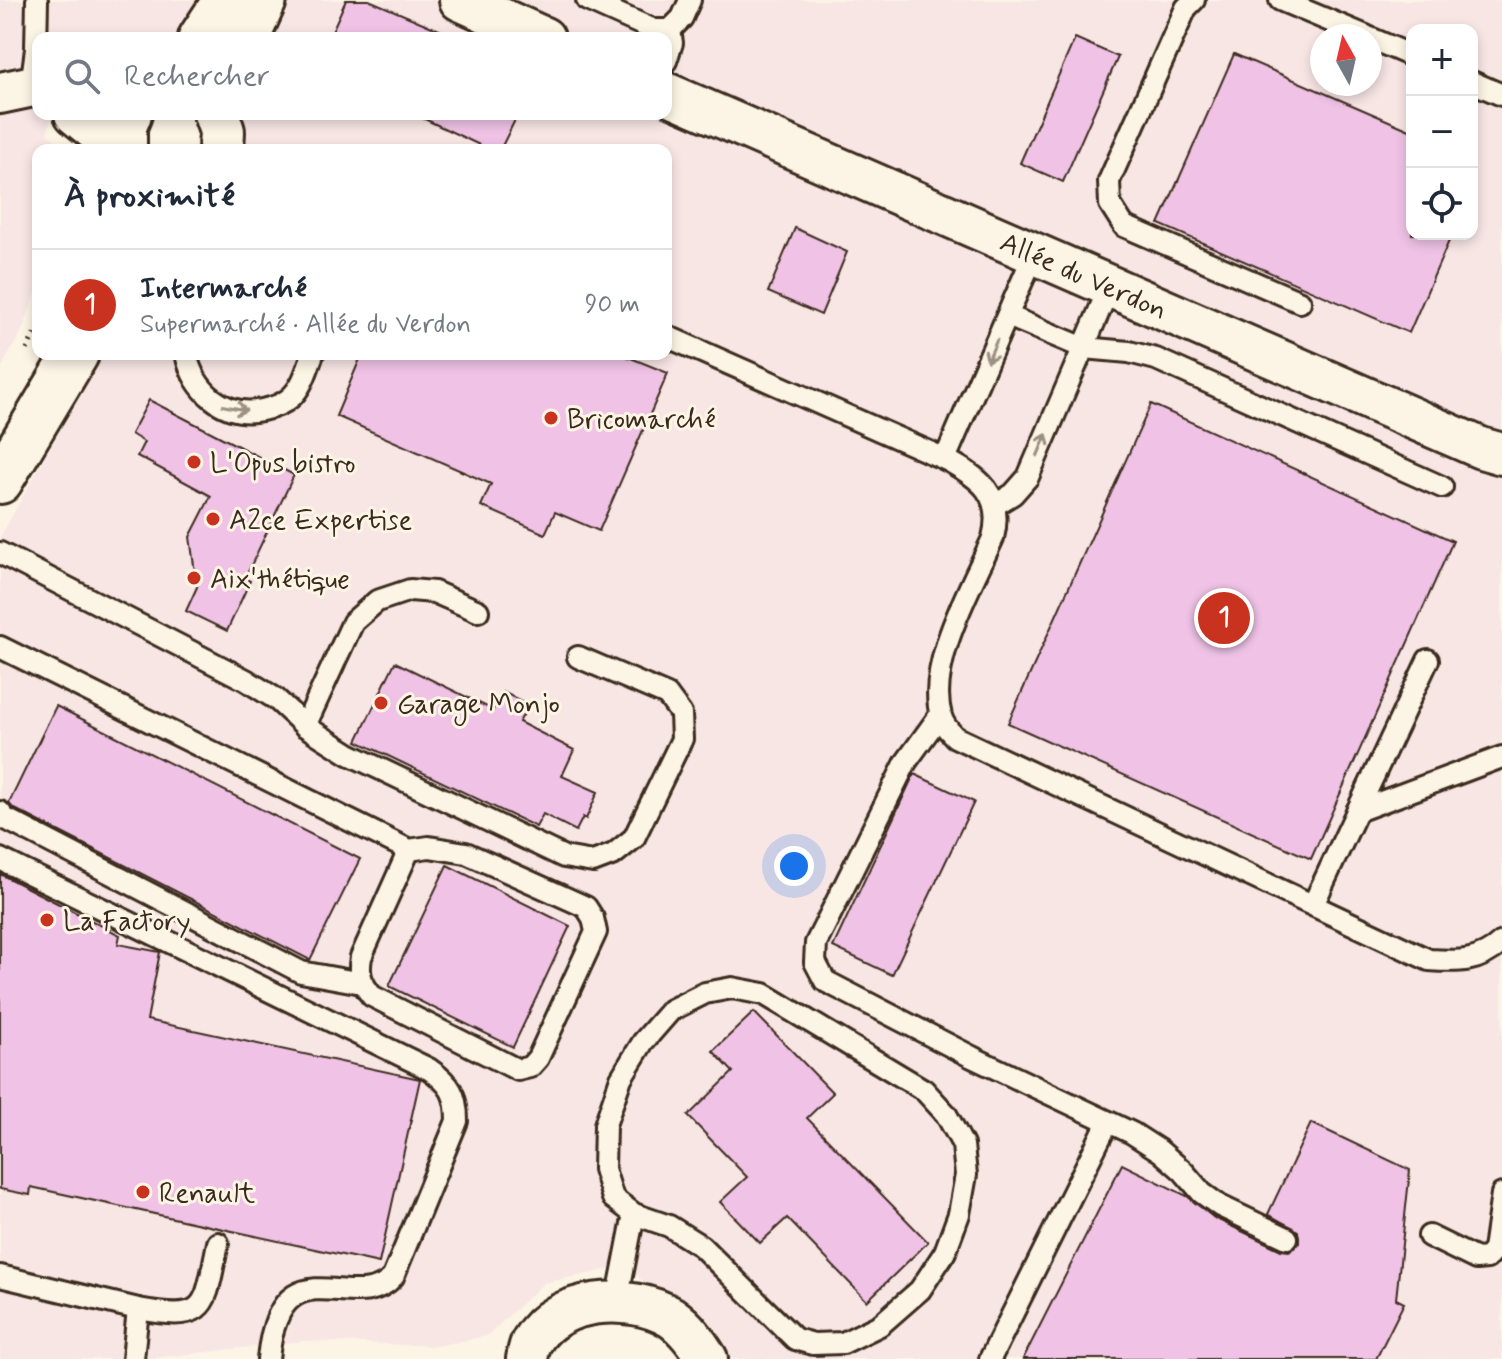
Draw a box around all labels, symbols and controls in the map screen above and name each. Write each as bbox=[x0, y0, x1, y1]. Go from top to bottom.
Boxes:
north arrow bbox=[1310, 24, 1382, 96]
map controls bbox=[1406, 24, 1478, 240]
button: + bbox=[1406, 24, 1478, 96]
search box bbox=[32, 32, 672, 120]
icon: search bbox=[60, 54, 104, 98]
text: Rechercher bbox=[124, 57, 270, 96]
button: − bbox=[1406, 96, 1478, 168]
button: locate bbox=[1406, 168, 1478, 240]
text: À proximité bbox=[64, 174, 235, 219]
street label: Allée du Verdon bbox=[994, 225, 1172, 330]
text: Intermarché bbox=[140, 269, 307, 308]
text: 1 bbox=[84, 288, 96, 322]
text: 90 m bbox=[585, 288, 640, 322]
text: Supermarché · Allée du Verdon bbox=[140, 308, 471, 342]
one-way arrow bbox=[984, 338, 999, 363]
one-way arrow bbox=[221, 401, 247, 416]
place label: Bricomarché bbox=[567, 402, 716, 439]
marker: Bricomarché bbox=[542, 409, 560, 427]
one-way arrow bbox=[1035, 433, 1050, 458]
place label: L'Opus bistro bbox=[210, 446, 356, 483]
marker: L'Opus bistro bbox=[185, 453, 203, 471]
place label: A2ce Expertise bbox=[229, 503, 412, 540]
marker: A2ce Expertise bbox=[204, 510, 222, 528]
place label: Aix'thétique bbox=[210, 562, 350, 599]
marker: Aix'thétique bbox=[185, 569, 203, 587]
pin: 1 bbox=[1198, 588, 1250, 648]
place label: Garage Monjo bbox=[397, 687, 560, 726]
marker: Garage Monjo bbox=[372, 694, 390, 712]
your location bbox=[774, 846, 814, 886]
place label: La Factory bbox=[63, 904, 191, 941]
marker: La Factory bbox=[38, 911, 56, 929]
place label: Renault bbox=[159, 1176, 256, 1213]
marker: Renault bbox=[134, 1183, 152, 1201]

